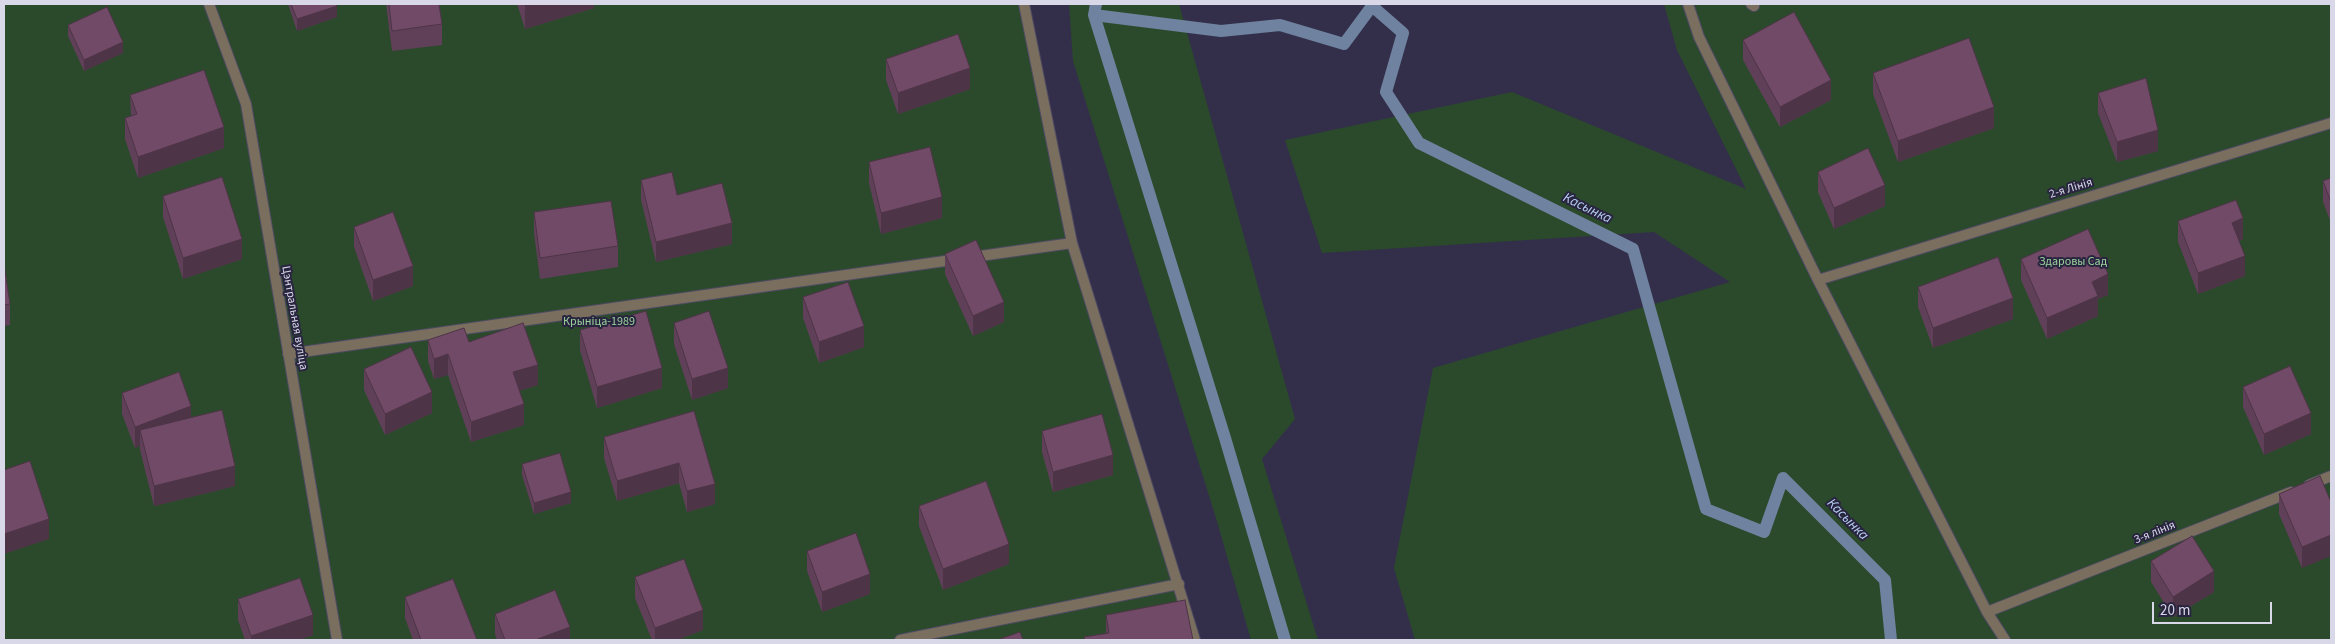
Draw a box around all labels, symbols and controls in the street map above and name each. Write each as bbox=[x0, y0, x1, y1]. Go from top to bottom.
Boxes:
street label: 2-я Лінія bbox=[2048, 176, 2094, 202]
water label: Касынка bbox=[1560, 190, 1614, 228]
park label: Здаровы Сад bbox=[2039, 255, 2107, 269]
street label: Цэнтральная вуліца bbox=[278, 265, 310, 371]
park label: Крыніца-1989 bbox=[563, 315, 635, 329]
water label: Касынка bbox=[1823, 496, 1871, 544]
street label: 3-я лінія bbox=[2132, 518, 2178, 548]
scale bar bbox=[2155, 592, 2275, 624]
text: 20 m bbox=[2160, 600, 2190, 621]

